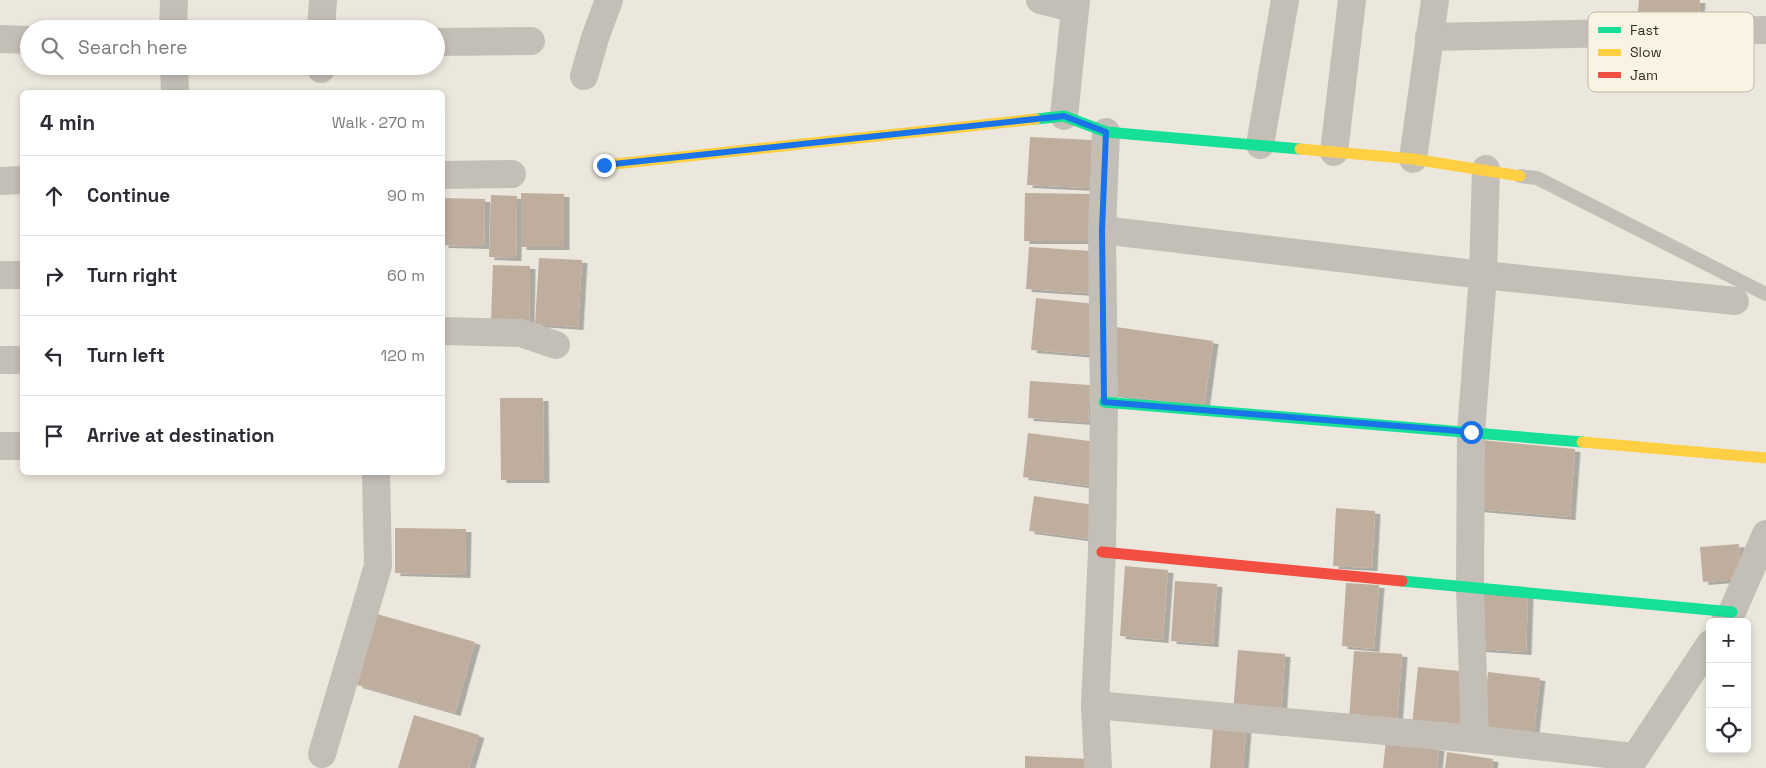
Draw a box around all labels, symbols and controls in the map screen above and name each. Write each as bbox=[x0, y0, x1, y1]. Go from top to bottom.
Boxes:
legend bbox=[1588, 12, 1754, 92]
search box bbox=[20, 20, 445, 75]
text: Fast bbox=[1630, 21, 1659, 39]
icon: search bbox=[38, 34, 66, 62]
text: Search here bbox=[78, 35, 188, 60]
text: Slow bbox=[1630, 43, 1662, 61]
text: Jam bbox=[1630, 66, 1658, 84]
text: 4 min bbox=[40, 109, 95, 136]
text: Walk · 270 m bbox=[332, 112, 425, 133]
route end bbox=[593, 154, 616, 177]
icon: ahead bbox=[40, 182, 68, 210]
text: Continue bbox=[87, 183, 170, 208]
text: 90 m bbox=[387, 185, 425, 206]
icon: right bbox=[40, 262, 68, 290]
text: Turn right bbox=[87, 263, 177, 288]
text: 60 m bbox=[387, 265, 425, 286]
icon: left bbox=[40, 342, 68, 370]
text: Turn left bbox=[87, 343, 165, 368]
text: 120 m bbox=[381, 345, 425, 366]
route start bbox=[1460, 421, 1483, 444]
icon: arrive bbox=[40, 422, 68, 450]
text: Arrive at destination bbox=[87, 423, 275, 448]
map controls bbox=[1706, 618, 1751, 753]
button: + bbox=[1706, 618, 1751, 663]
button: − bbox=[1706, 663, 1751, 708]
button: locate bbox=[1706, 708, 1751, 753]

